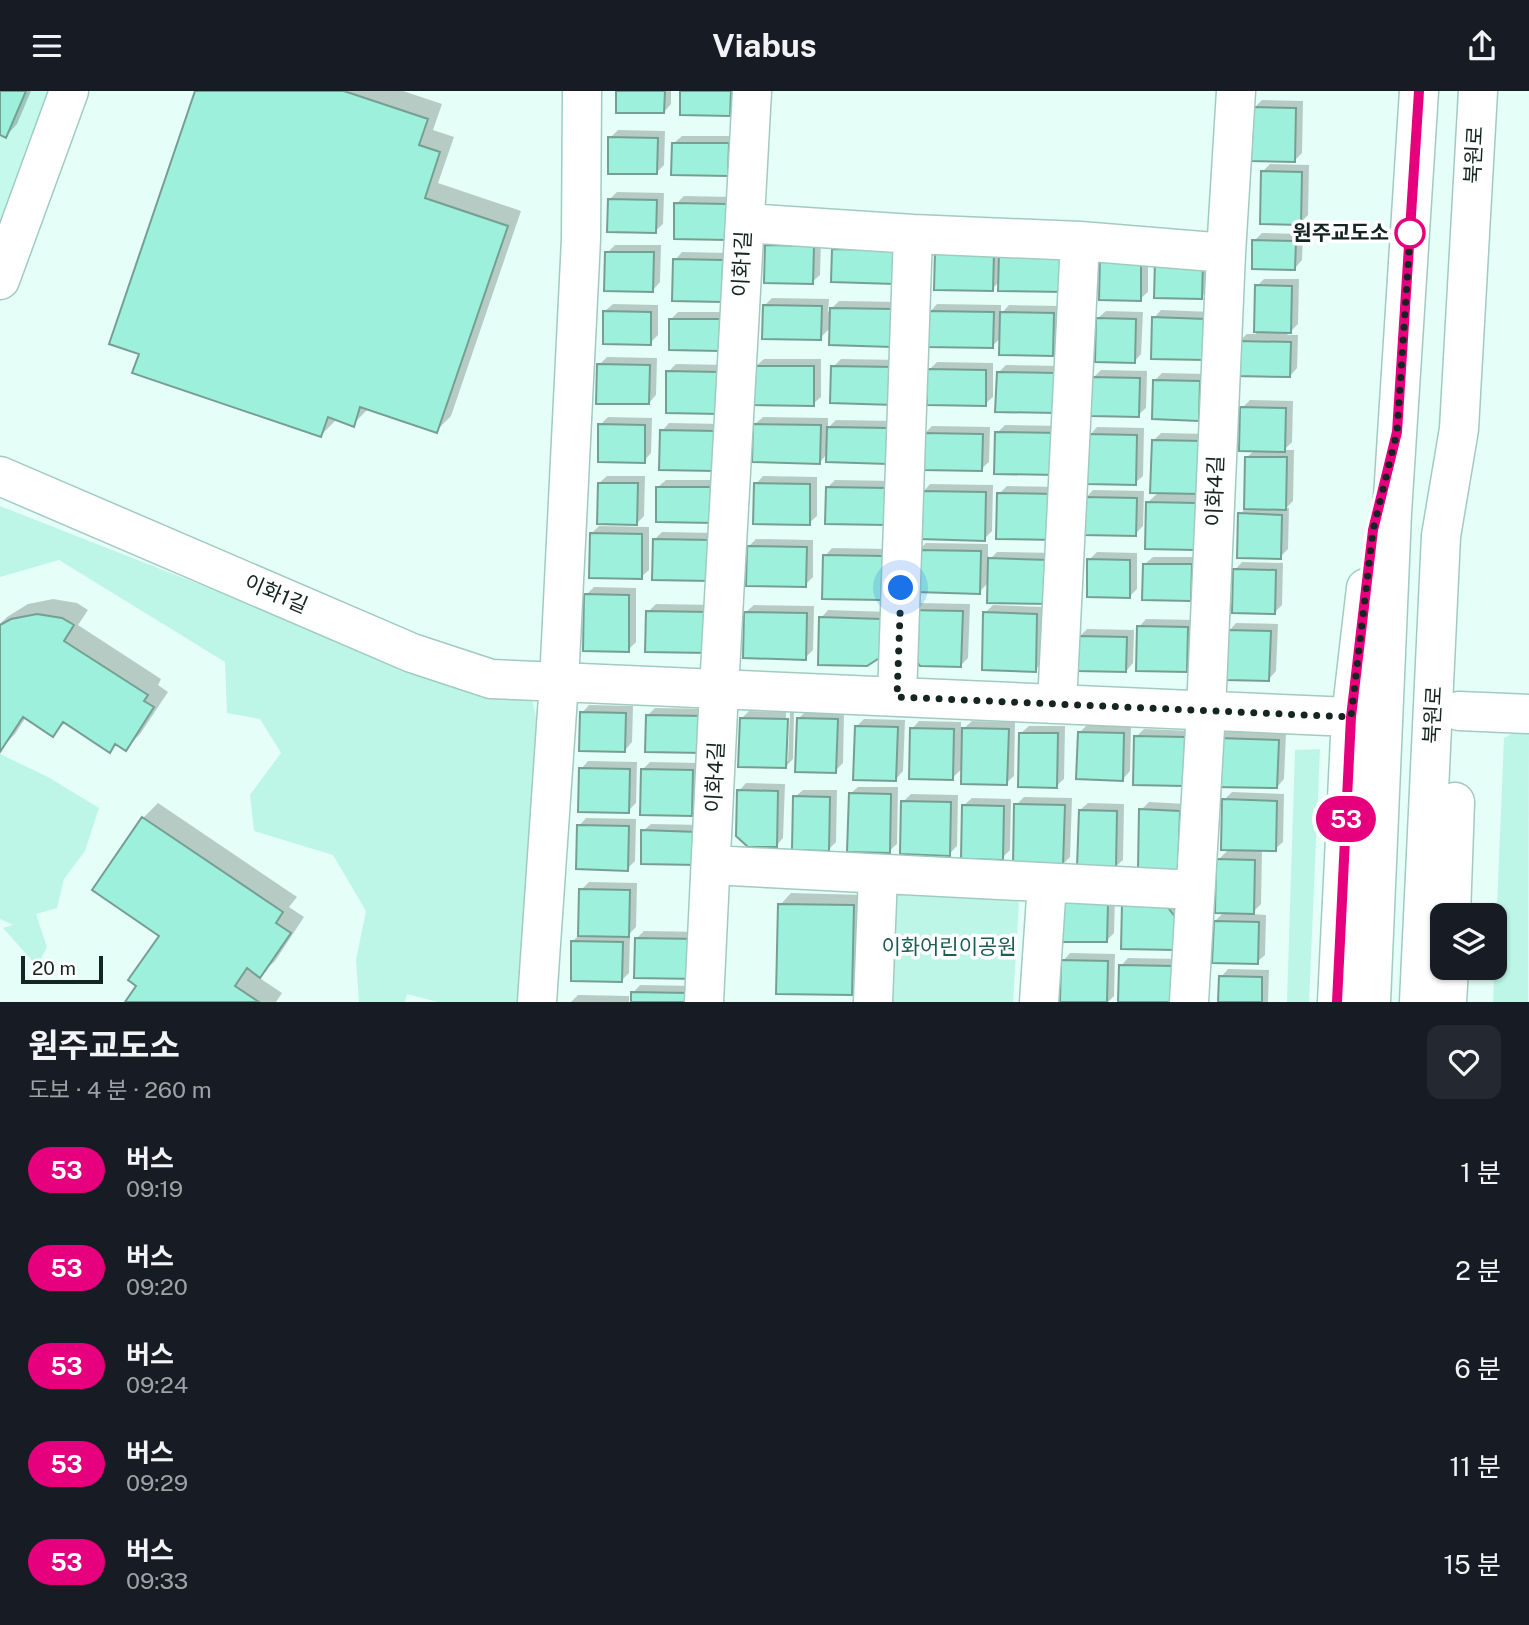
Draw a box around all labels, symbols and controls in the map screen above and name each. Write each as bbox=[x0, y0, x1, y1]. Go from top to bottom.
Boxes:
icon: menu bbox=[28, 27, 66, 65]
text: Viabus bbox=[712, 27, 817, 64]
icon: share bbox=[1463, 27, 1501, 65]
street label: 북원로 bbox=[1460, 125, 1488, 185]
marker: 원주교도소 bbox=[1395, 218, 1425, 248]
place label: 원주교도소 bbox=[1292, 220, 1389, 245]
street label: 이화1길 bbox=[727, 230, 756, 298]
street label: 이화4길 bbox=[1201, 455, 1228, 527]
street label: 이화1길 bbox=[241, 569, 312, 618]
your location bbox=[883, 570, 918, 605]
street label: 북원로 bbox=[1419, 685, 1447, 745]
street label: 이화4길 bbox=[700, 741, 729, 813]
line badge: 53 bbox=[1314, 796, 1378, 842]
text: 53 bbox=[1330, 805, 1362, 833]
map controls bbox=[1430, 903, 1507, 980]
button: layers bbox=[1430, 903, 1507, 980]
park label: 이화어린이공원 bbox=[881, 934, 1017, 959]
scale bar bbox=[21, 953, 103, 985]
text: 20 m bbox=[32, 957, 76, 979]
button: heart bbox=[1427, 1025, 1501, 1099]
text: 원주교도소 bbox=[28, 1026, 180, 1064]
text: 도보 · 4 분 · 260 m bbox=[28, 1076, 212, 1103]
text: 버스 bbox=[126, 1143, 174, 1174]
text: 53 bbox=[50, 1156, 83, 1184]
text: 1 분 bbox=[1460, 1157, 1501, 1188]
text: 09:19 bbox=[126, 1175, 183, 1202]
text: 버스 bbox=[126, 1241, 174, 1272]
text: 53 bbox=[50, 1254, 83, 1282]
text: 2 분 bbox=[1455, 1255, 1501, 1286]
text: 09:20 bbox=[126, 1273, 188, 1300]
text: 버스 bbox=[126, 1339, 174, 1370]
text: 53 bbox=[50, 1352, 83, 1380]
text: 6 분 bbox=[1455, 1353, 1501, 1384]
text: 09:24 bbox=[126, 1371, 188, 1398]
text: 버스 bbox=[126, 1437, 174, 1468]
text: 53 bbox=[50, 1450, 83, 1478]
text: 11 분 bbox=[1450, 1451, 1501, 1482]
text: 09:29 bbox=[126, 1469, 188, 1496]
text: 버스 bbox=[126, 1535, 174, 1566]
text: 53 bbox=[50, 1548, 83, 1576]
text: 15 분 bbox=[1444, 1549, 1501, 1580]
text: 09:33 bbox=[126, 1567, 188, 1594]

